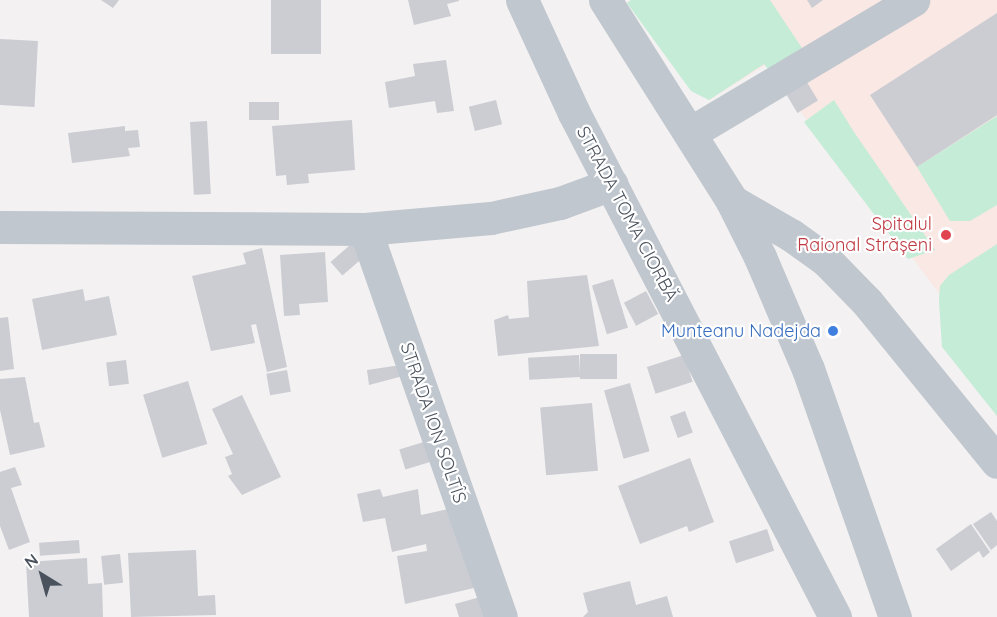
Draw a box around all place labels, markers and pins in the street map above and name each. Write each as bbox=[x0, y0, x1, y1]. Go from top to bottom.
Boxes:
place label: Spitalul Raional Strășeni bbox=[797, 214, 932, 256]
marker: Spitalul Raional Strășeni bbox=[937, 226, 955, 244]
place label: Munteanu Nadejda bbox=[661, 320, 821, 342]
marker: Munteanu Nadejda bbox=[826, 324, 840, 338]

